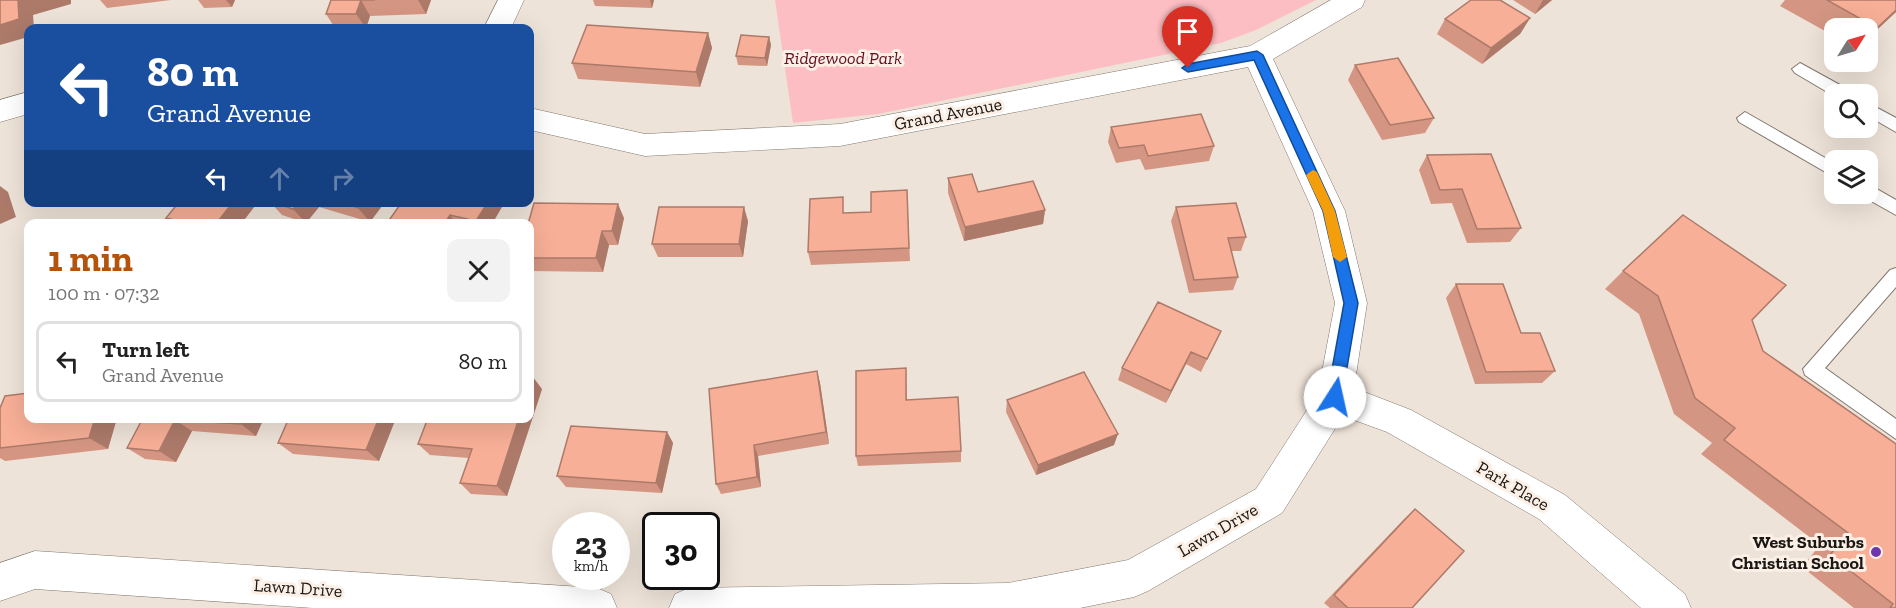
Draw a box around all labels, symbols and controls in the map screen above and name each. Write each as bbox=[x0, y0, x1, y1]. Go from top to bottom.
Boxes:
pin bbox=[1162, 6, 1213, 68]
icon: arrive bbox=[1171, 15, 1204, 48]
north arrow bbox=[1824, 18, 1878, 72]
map controls bbox=[1824, 18, 1878, 204]
text: 80 m bbox=[147, 46, 238, 97]
park label: Ridgewood Park bbox=[784, 47, 902, 69]
icon: left bbox=[48, 48, 126, 126]
button: search bbox=[1824, 84, 1878, 138]
street label: Grand Avenue bbox=[892, 93, 1004, 135]
text: Grand Avenue bbox=[147, 97, 311, 129]
button: layers bbox=[1824, 150, 1878, 204]
icon: left bbox=[200, 162, 233, 195]
icon: ahead bbox=[263, 162, 296, 195]
icon: right bbox=[326, 162, 359, 195]
text: 1 min bbox=[48, 237, 133, 280]
button: close bbox=[447, 239, 510, 302]
text: 100 m · 07:32 bbox=[48, 281, 160, 305]
text: Turn left bbox=[102, 336, 189, 363]
icon: left bbox=[51, 345, 84, 378]
text: 80 m bbox=[459, 348, 507, 375]
text: Grand Avenue bbox=[102, 363, 224, 387]
position arrow bbox=[1303, 365, 1367, 429]
street label: Park Place bbox=[1473, 456, 1553, 516]
street label: Lawn Drive bbox=[1174, 498, 1262, 562]
speed limit sign: 30 bbox=[642, 512, 720, 590]
text: 23 bbox=[575, 526, 607, 562]
place label: West Suburbs Christian School bbox=[1732, 531, 1864, 574]
marker: West Suburbs Christian School bbox=[1869, 545, 1883, 559]
text: km/h bbox=[574, 557, 608, 575]
street label: Lawn Drive bbox=[253, 574, 343, 602]

